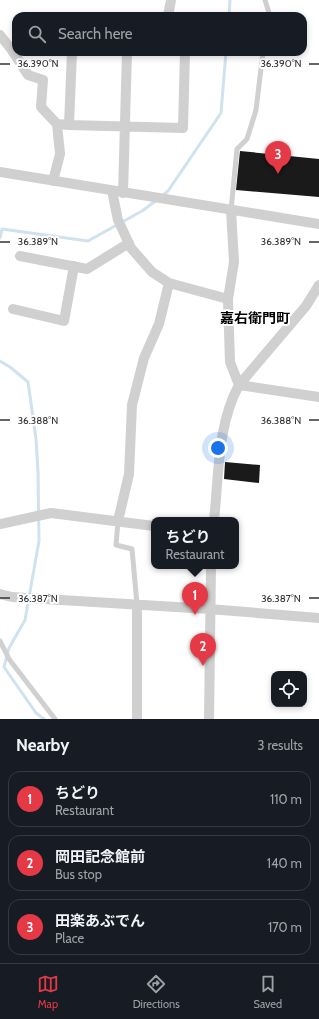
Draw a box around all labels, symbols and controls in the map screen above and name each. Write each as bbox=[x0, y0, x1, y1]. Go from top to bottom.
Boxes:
search box bbox=[12, 12, 307, 56]
icon: search bbox=[26, 23, 48, 45]
text: Search here bbox=[58, 25, 133, 43]
text: 36.390°N bbox=[17, 57, 59, 70]
text: 36.390°N bbox=[260, 57, 302, 70]
pin: 3 bbox=[265, 141, 291, 174]
text: 36.389°N bbox=[18, 235, 58, 248]
text: 36.389°N bbox=[261, 235, 301, 248]
district label: 嘉右衛門町 bbox=[220, 309, 290, 327]
text: 36.388°N bbox=[18, 414, 58, 427]
text: 36.388°N bbox=[261, 414, 301, 427]
your location bbox=[208, 438, 228, 458]
popup bbox=[151, 517, 239, 569]
text: ちどり bbox=[166, 528, 211, 546]
text: Restaurant bbox=[166, 546, 224, 562]
pin: 1 bbox=[182, 582, 208, 615]
text: 36.387°N bbox=[18, 592, 58, 605]
text: 36.387°N bbox=[261, 592, 301, 605]
pin: 2 bbox=[190, 633, 216, 666]
map controls bbox=[271, 671, 307, 707]
button: locate bbox=[271, 671, 307, 707]
text: Nearby bbox=[16, 735, 69, 755]
text: 3 results bbox=[257, 737, 303, 753]
text: ちどり bbox=[55, 784, 100, 802]
text: 1 bbox=[28, 791, 32, 807]
text: 110 m bbox=[270, 791, 302, 807]
text: Restaurant bbox=[55, 802, 114, 818]
text: 岡田記念館前 bbox=[55, 848, 145, 866]
text: 2 bbox=[27, 855, 33, 871]
text: 140 m bbox=[267, 855, 302, 871]
text: Bus stop bbox=[55, 866, 102, 882]
text: 田楽あぶでん bbox=[55, 912, 145, 930]
text: 3 bbox=[26, 919, 34, 935]
text: 170 m bbox=[268, 919, 302, 935]
text: Place bbox=[55, 930, 84, 946]
tab: Map bbox=[37, 973, 59, 1011]
tab: Directions bbox=[133, 973, 180, 1011]
tab: Saved bbox=[254, 973, 282, 1011]

